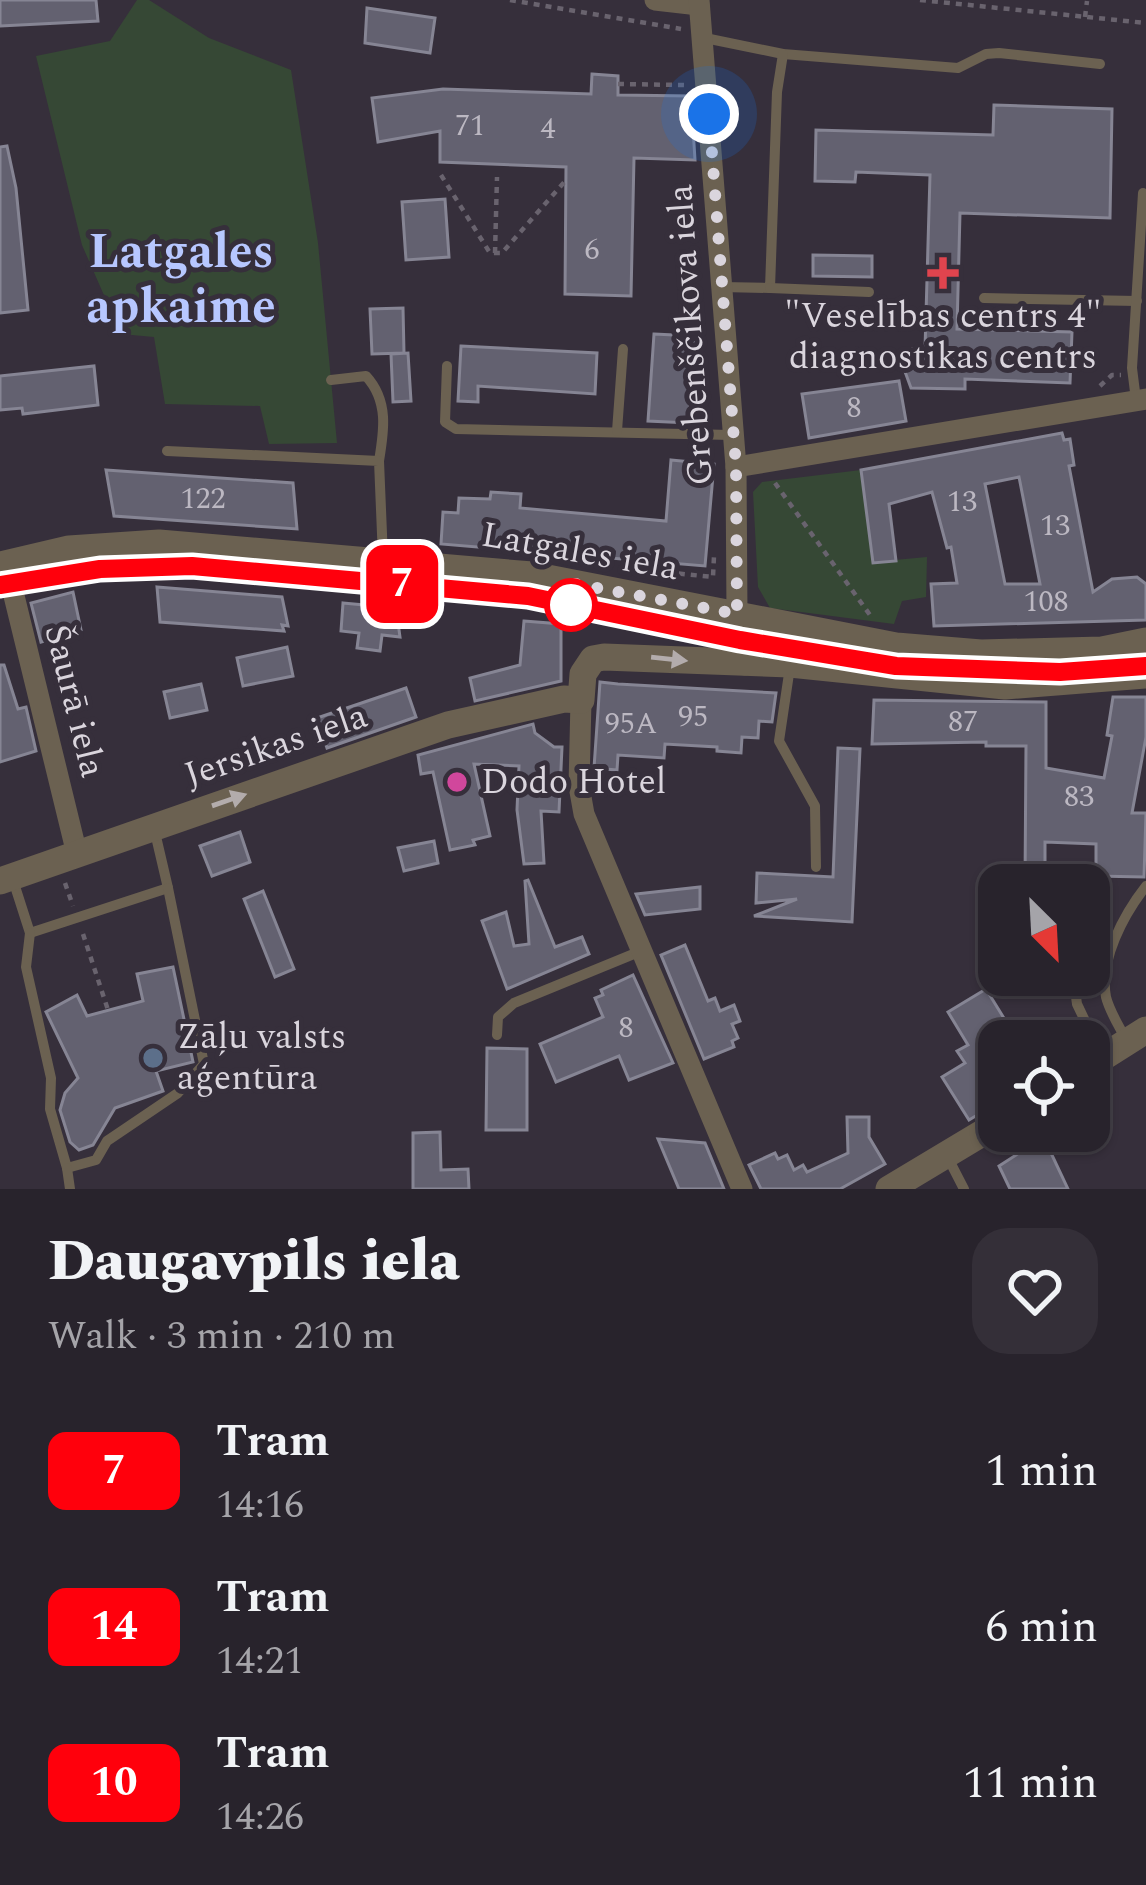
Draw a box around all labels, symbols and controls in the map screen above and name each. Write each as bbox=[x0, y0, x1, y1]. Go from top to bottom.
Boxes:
your location bbox=[679, 84, 739, 144]
house number: 71 bbox=[455, 103, 485, 149]
house number: 4 bbox=[541, 106, 556, 152]
street label: Grebenščikova iela bbox=[653, 182, 729, 487]
district label: Latgales apkaime bbox=[86, 216, 276, 344]
house number: 6 bbox=[585, 227, 600, 273]
marker: "Veselības centrs 4" diagnostikas centrs bbox=[927, 257, 959, 289]
place label: "Veselības centrs 4" diagnostikas centrs bbox=[784, 289, 1102, 385]
house number: 8 bbox=[847, 385, 862, 431]
house number: 122 bbox=[181, 476, 226, 522]
house number: 13 bbox=[947, 479, 977, 525]
house number: 13 bbox=[1040, 503, 1070, 549]
street label: Latgales iela bbox=[477, 508, 683, 596]
line badge: 7 bbox=[363, 545, 441, 623]
text: 7 bbox=[390, 552, 414, 615]
house number: 108 bbox=[1024, 579, 1069, 625]
unlabelled marker bbox=[546, 580, 596, 630]
street label: Šaurā iela bbox=[28, 619, 120, 784]
one-way arrow bbox=[650, 650, 688, 669]
street label: Jersikas iela bbox=[177, 689, 375, 803]
house number: 95 bbox=[678, 694, 708, 740]
house number: 87 bbox=[948, 699, 978, 745]
house number: 95A bbox=[605, 701, 657, 747]
place label: Dodo Hotel bbox=[481, 755, 666, 810]
marker: Dodo Hotel bbox=[444, 769, 470, 795]
house number: 83 bbox=[1064, 774, 1094, 820]
one-way arrow bbox=[211, 790, 248, 809]
north arrow bbox=[978, 864, 1110, 996]
map controls bbox=[978, 864, 1110, 1152]
house number: 8 bbox=[619, 1005, 634, 1051]
place label: Zāļu valsts aģentūra bbox=[177, 1010, 346, 1106]
button: locate bbox=[978, 1020, 1110, 1152]
marker: Zāļu valsts aģentūra bbox=[140, 1045, 166, 1071]
text: Daugavpils iela bbox=[48, 1219, 460, 1305]
button: heart bbox=[972, 1228, 1098, 1354]
text: Walk · 3 min · 210 m bbox=[48, 1307, 395, 1366]
text: Tram bbox=[216, 1407, 330, 1476]
text: 1 min bbox=[985, 1437, 1098, 1506]
text: 7 bbox=[102, 1439, 126, 1502]
text: 14:16 bbox=[216, 1476, 304, 1535]
text: Tram bbox=[216, 1563, 330, 1632]
text: 6 min bbox=[985, 1593, 1098, 1662]
text: 14 bbox=[90, 1595, 138, 1658]
text: 14:21 bbox=[216, 1632, 304, 1691]
text: Tram bbox=[216, 1719, 330, 1788]
text: 11 min bbox=[963, 1749, 1098, 1818]
text: 10 bbox=[90, 1751, 138, 1814]
text: 14:26 bbox=[216, 1788, 304, 1847]

